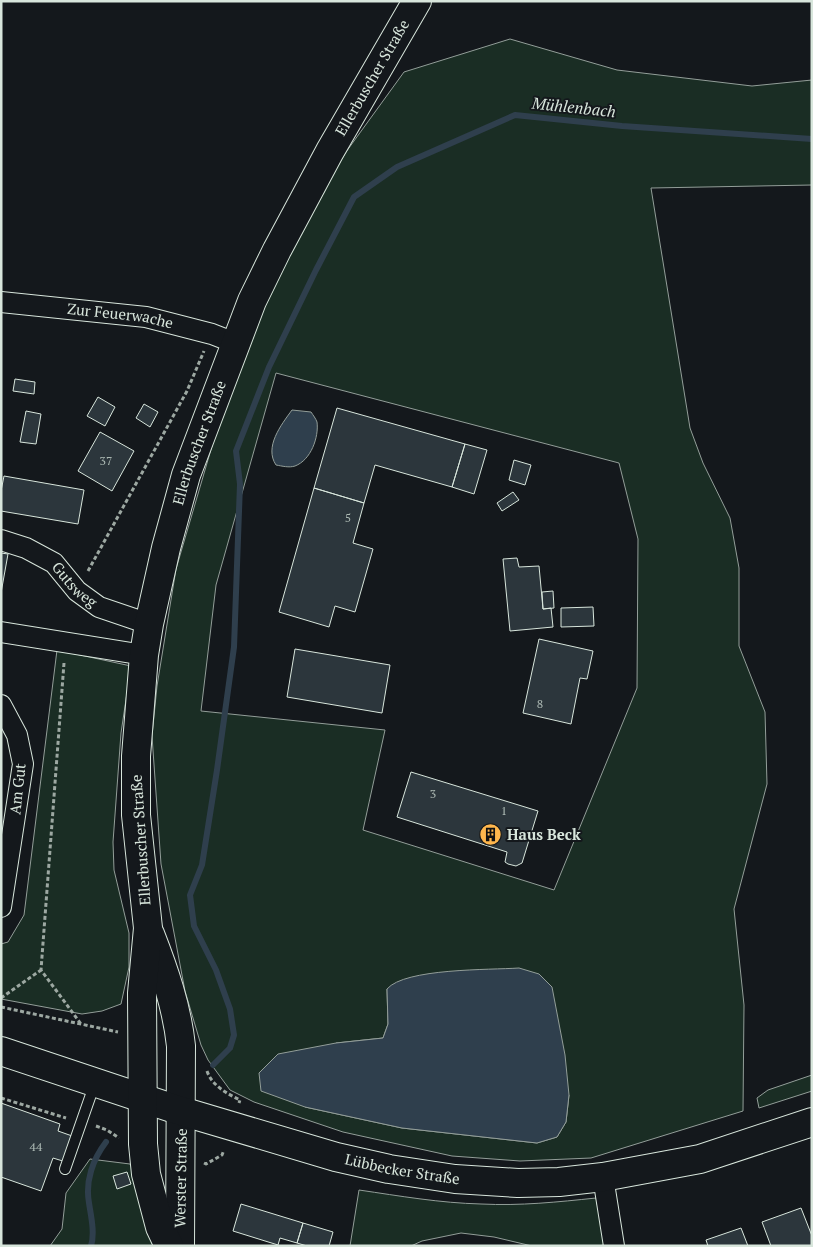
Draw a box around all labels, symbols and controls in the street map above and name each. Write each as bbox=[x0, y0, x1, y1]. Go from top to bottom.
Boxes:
street label: Ellerbuscher Straße bbox=[330, 16, 413, 139]
water label: Mühlenbach bbox=[530, 92, 617, 122]
street label: Zur Feuerwache bbox=[66, 298, 176, 333]
street label: Ellerbuscher Straße bbox=[167, 377, 230, 507]
house number: 37 bbox=[100, 453, 112, 468]
house number: 5 bbox=[345, 510, 351, 525]
street label: Gutsweg bbox=[48, 557, 102, 612]
house number: 8 bbox=[537, 696, 543, 711]
street label: Am Gut bbox=[4, 762, 30, 815]
street label: Ellerbuscher Straße bbox=[125, 774, 155, 906]
house number: 3 bbox=[430, 786, 436, 801]
house number: 1 bbox=[501, 803, 507, 818]
building icon: Haus Beck bbox=[479, 823, 503, 847]
place label: Haus Beck bbox=[507, 824, 581, 844]
street label: Werster Straße bbox=[169, 1128, 191, 1228]
house number: 44 bbox=[30, 1139, 43, 1154]
street label: Lübbecker Straße bbox=[343, 1148, 460, 1188]

